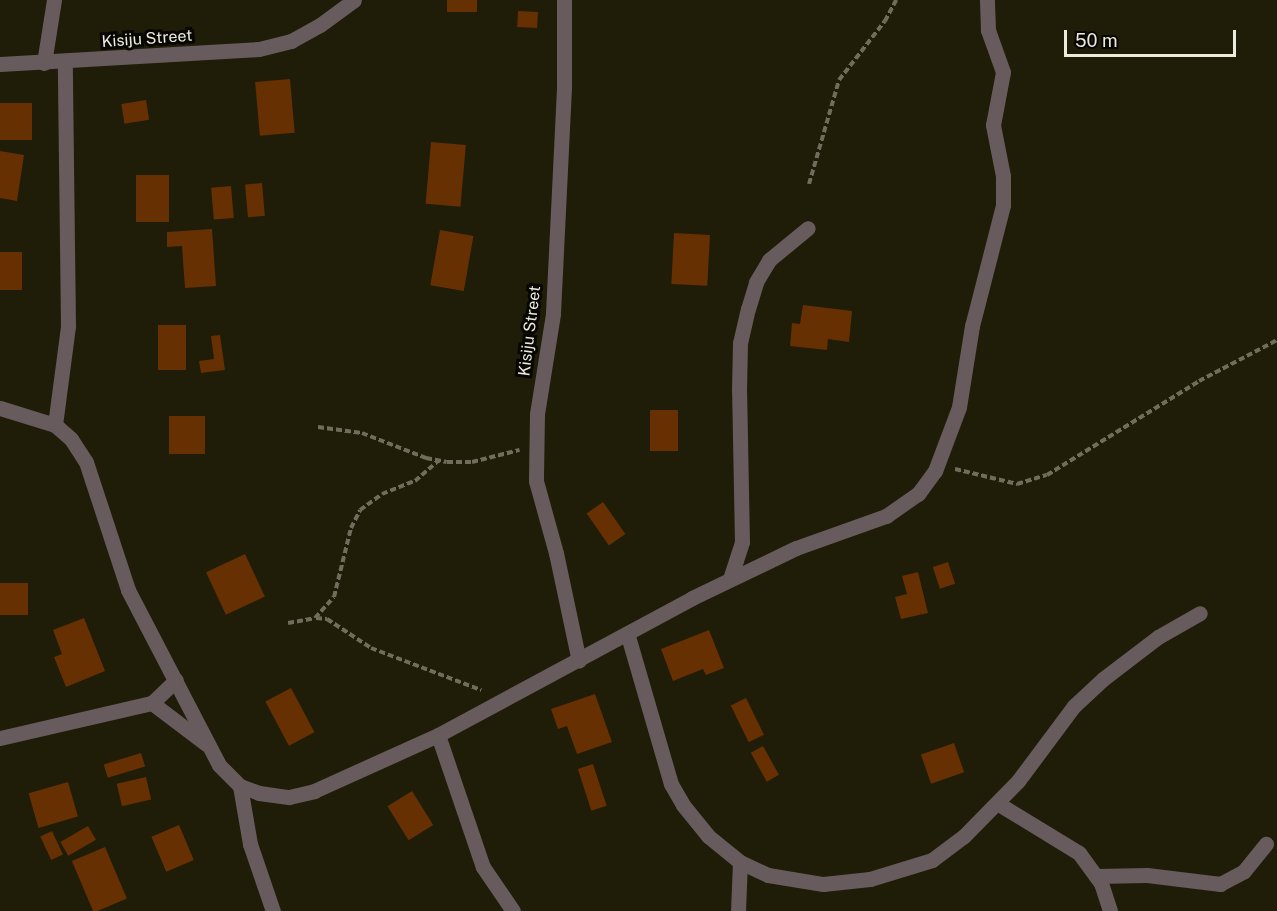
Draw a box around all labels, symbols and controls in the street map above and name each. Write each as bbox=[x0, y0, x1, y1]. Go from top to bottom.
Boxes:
scale bar bbox=[1067, 18, 1240, 56]
street label: Kisiju Street bbox=[101, 26, 193, 52]
text: 50 m bbox=[1075, 30, 1118, 51]
street label: Kisiju Street bbox=[515, 285, 545, 377]

